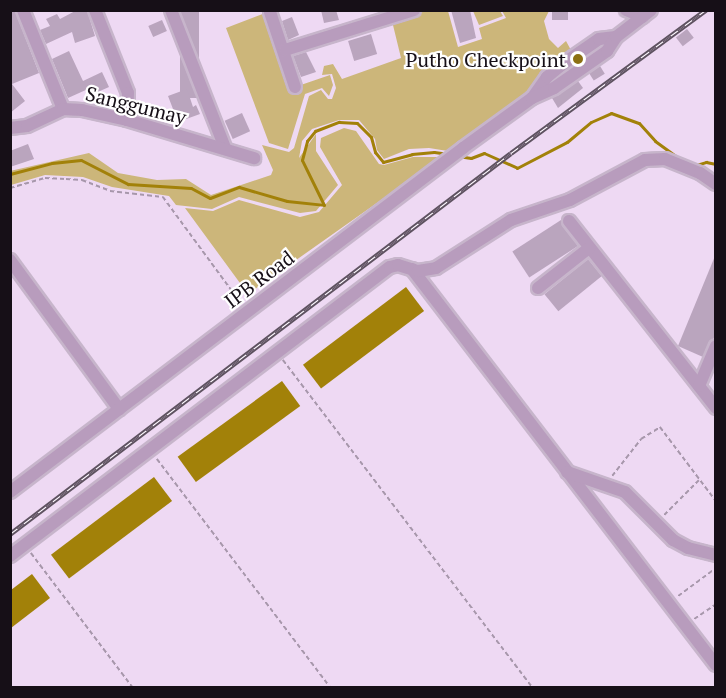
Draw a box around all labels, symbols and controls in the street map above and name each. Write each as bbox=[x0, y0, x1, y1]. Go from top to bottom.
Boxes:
place label: Putho Checkpoint bbox=[406, 47, 566, 71]
marker: Putho Checkpoint bbox=[571, 52, 585, 66]
street label: Sanggumay bbox=[83, 81, 189, 129]
street label: IPB Road bbox=[220, 245, 298, 313]

